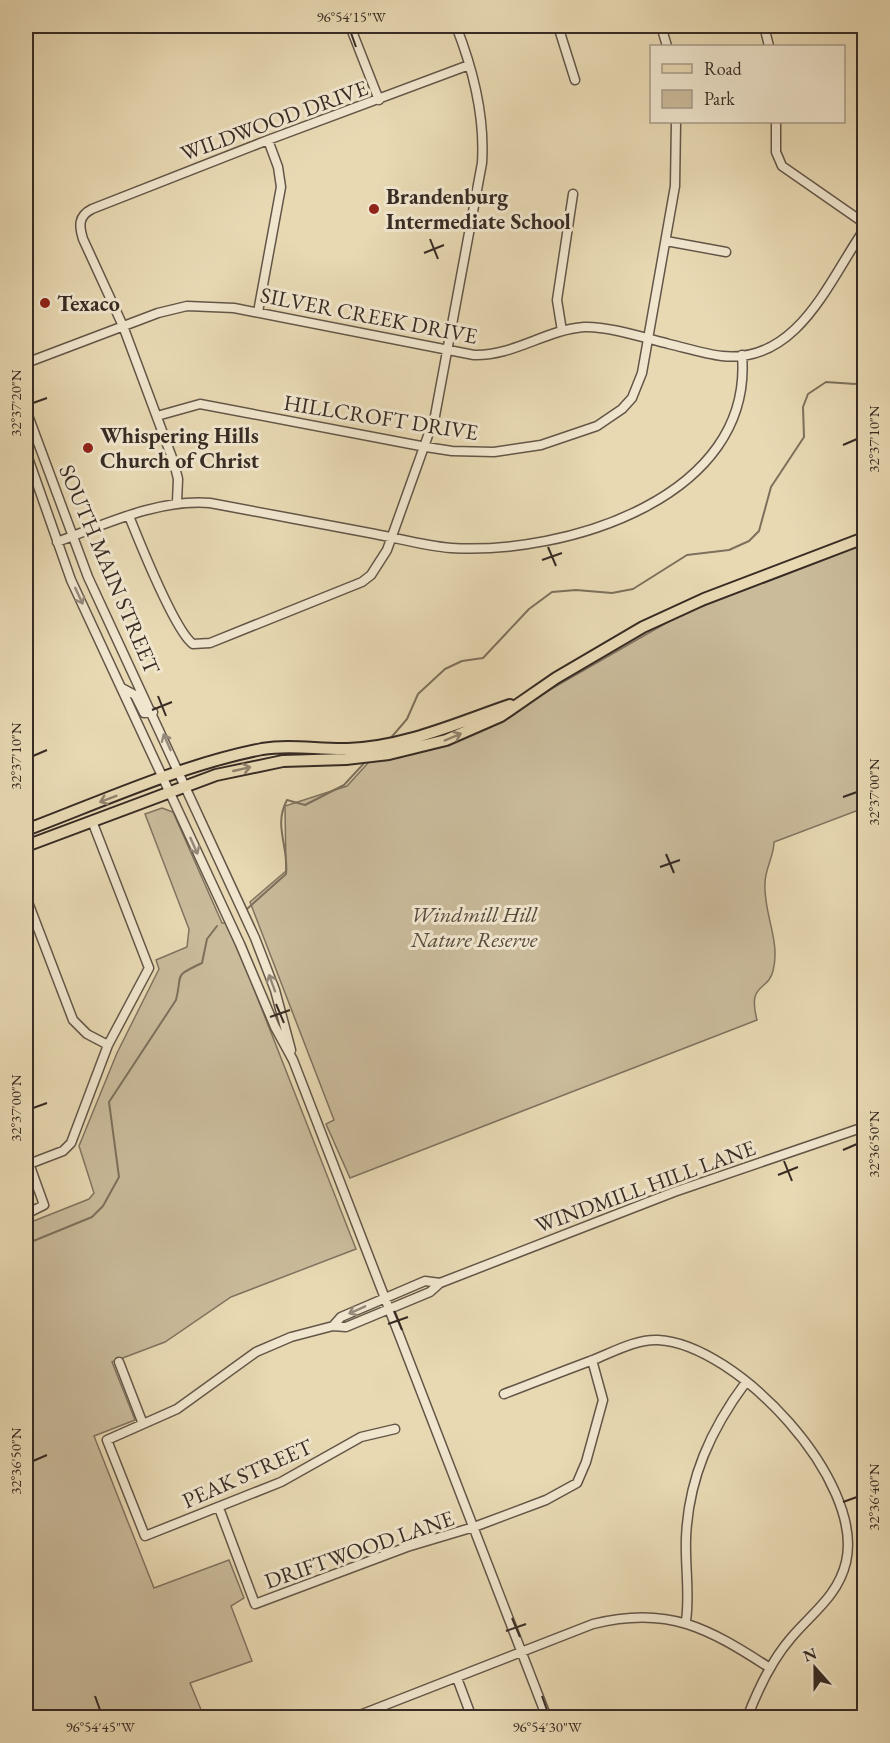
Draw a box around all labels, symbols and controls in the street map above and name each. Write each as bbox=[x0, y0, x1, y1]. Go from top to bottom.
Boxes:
text: 96°54'15"W bbox=[316, 7, 386, 26]
legend bbox=[650, 45, 845, 123]
text: Road bbox=[704, 57, 743, 80]
street label: WILDWOOD DRIVE bbox=[177, 73, 372, 168]
text: Park bbox=[704, 87, 735, 110]
place label: Brandenburg Intermediate School bbox=[386, 182, 571, 236]
marker: Brandenburg Intermediate School bbox=[367, 202, 381, 216]
street label: SILVER CREEK DRIVE bbox=[258, 280, 480, 351]
place label: Texaco bbox=[57, 289, 120, 318]
marker: Texaco bbox=[38, 296, 52, 310]
text: 32°37'20"N bbox=[6, 369, 25, 437]
street label: HILLCROFT DRIVE bbox=[282, 388, 480, 447]
text: 32°37'10"N bbox=[864, 405, 883, 473]
place label: Whispering Hills Church of Christ bbox=[100, 421, 260, 475]
marker: Whispering Hills Church of Christ bbox=[81, 441, 95, 455]
street label: SOUTH MAIN STREET bbox=[52, 460, 167, 679]
one-way arrow bbox=[73, 587, 85, 605]
text: 32°37'10"N bbox=[6, 722, 25, 790]
one-way arrow bbox=[443, 731, 462, 742]
one-way arrow bbox=[160, 733, 171, 751]
text: 32°37'00"N bbox=[864, 758, 883, 826]
one-way arrow bbox=[232, 762, 251, 774]
one-way arrow bbox=[100, 794, 118, 805]
one-way arrow bbox=[188, 836, 200, 854]
park label: Windmill Hill Nature Reserve bbox=[410, 900, 538, 954]
one-way arrow bbox=[266, 974, 277, 993]
text: 32°37'00"N bbox=[6, 1074, 25, 1142]
text: 32°36'50"N bbox=[864, 1110, 883, 1178]
street label: WINDMILL HILL LANE bbox=[531, 1133, 759, 1240]
one-way arrow bbox=[349, 1304, 367, 1316]
text: 32°36'50"N bbox=[6, 1427, 25, 1495]
street label: PEAK STREET bbox=[178, 1432, 317, 1515]
text: 32°36'40"N bbox=[864, 1463, 883, 1531]
street label: DRIFTWOOD LANE bbox=[261, 1503, 458, 1595]
north arrow bbox=[785, 1638, 845, 1698]
text: N bbox=[800, 1642, 820, 1667]
text: 96°54'45"W bbox=[65, 1717, 135, 1736]
text: 96°54'30"W bbox=[512, 1717, 582, 1736]

